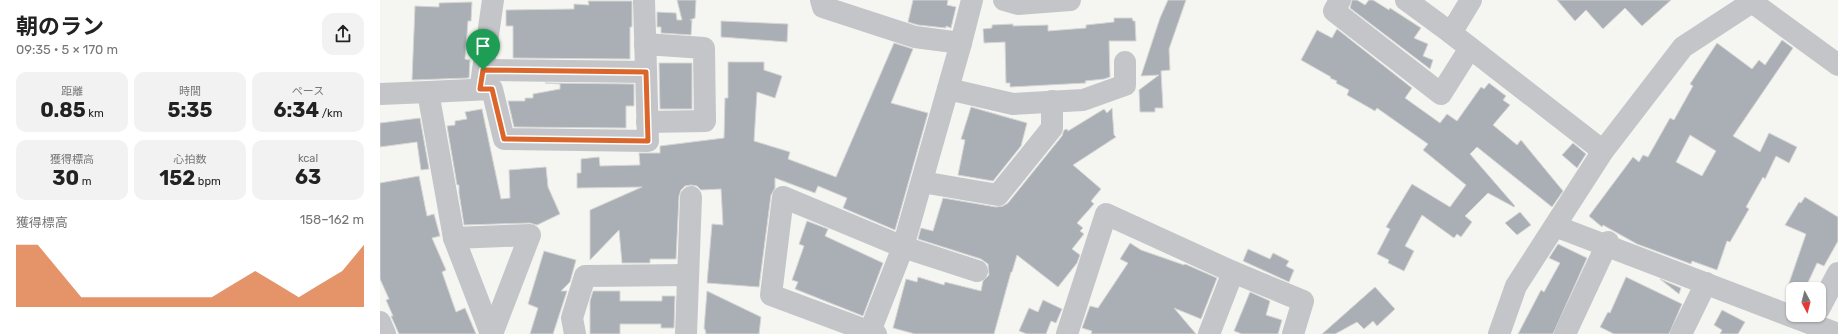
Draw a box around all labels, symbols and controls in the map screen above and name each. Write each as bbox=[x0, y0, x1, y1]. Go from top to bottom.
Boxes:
text: 朝のラン bbox=[16, 13, 104, 40]
button: share bbox=[322, 13, 364, 55]
pin bbox=[466, 29, 500, 70]
icon: arrive bbox=[472, 35, 494, 57]
text: 09:35 · 5 × 170 m bbox=[16, 42, 118, 57]
text: 距離 bbox=[61, 85, 83, 98]
text: 時間 bbox=[179, 85, 201, 98]
text: ペース bbox=[292, 85, 324, 98]
text: 0.85 bbox=[40, 98, 86, 122]
text: 5:35 bbox=[168, 98, 212, 122]
text: 6:34 bbox=[273, 98, 319, 122]
text: km bbox=[86, 107, 104, 120]
text: /km bbox=[319, 107, 343, 120]
text: kcal bbox=[298, 152, 318, 165]
text: 獲得標高 bbox=[50, 153, 94, 166]
text: 心拍数 bbox=[174, 153, 207, 166]
text: 63 bbox=[295, 165, 321, 189]
text: 30 bbox=[52, 166, 79, 190]
text: 152 bbox=[159, 166, 195, 190]
text: m bbox=[79, 175, 92, 188]
text: bpm bbox=[195, 175, 221, 188]
text: 158–162 m bbox=[300, 212, 364, 227]
text: 獲得標高 bbox=[16, 215, 68, 230]
north arrow bbox=[1786, 282, 1826, 322]
map controls bbox=[1786, 282, 1826, 322]

